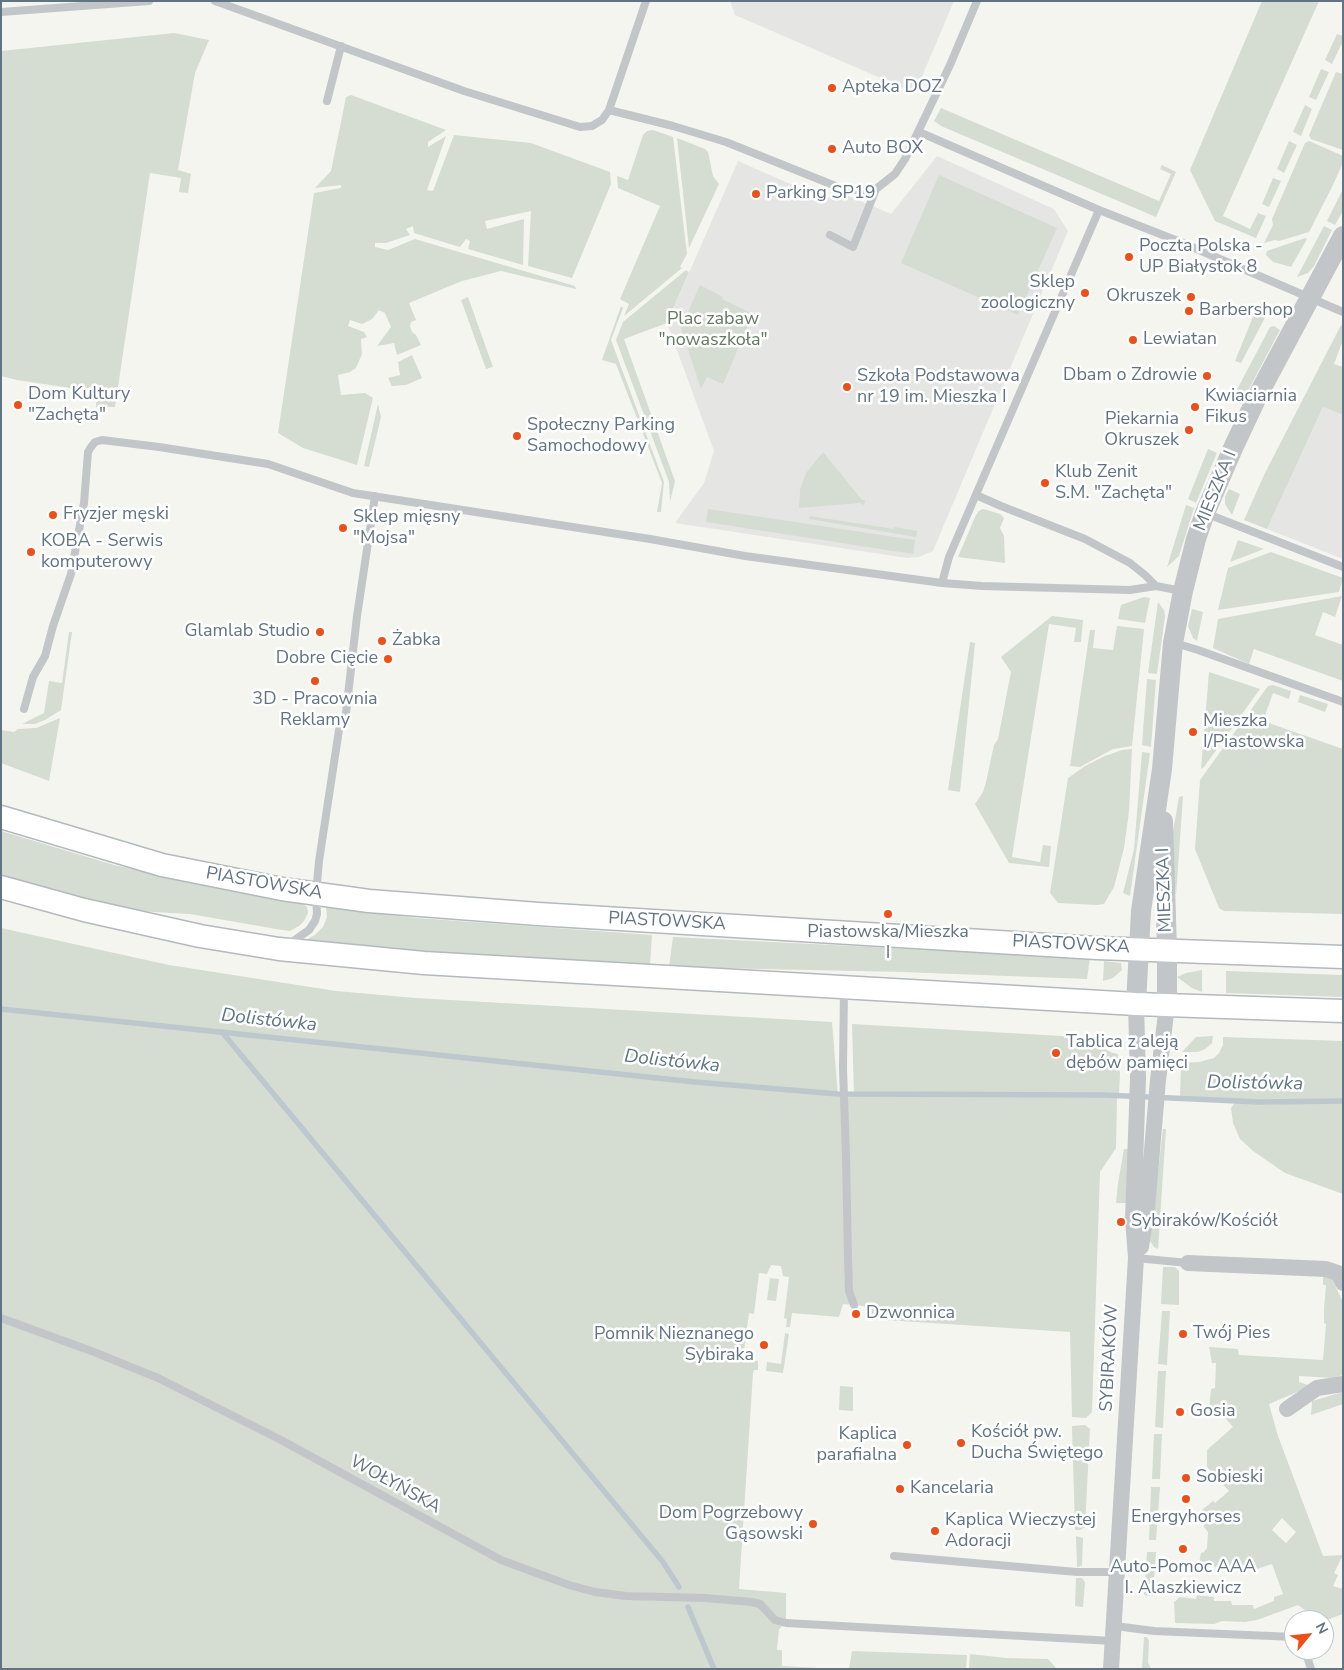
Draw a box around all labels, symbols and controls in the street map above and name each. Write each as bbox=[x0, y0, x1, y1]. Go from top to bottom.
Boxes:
place label: Apteka DOZ bbox=[842, 77, 942, 99]
marker: Apteka DOZ bbox=[826, 82, 838, 94]
place label: Auto BOX bbox=[842, 138, 923, 160]
marker: Auto BOX bbox=[826, 143, 838, 155]
place label: Parking SP19 bbox=[766, 183, 876, 205]
marker: Parking SP19 bbox=[750, 188, 762, 200]
place label: Poczta Polska - UP Białystok 8 bbox=[1139, 236, 1263, 278]
marker: Poczta Polska - UP Białystok 8 bbox=[1123, 251, 1135, 263]
place label: Sklep zoologiczny bbox=[981, 272, 1075, 314]
place label: Okruszek bbox=[1106, 286, 1181, 308]
marker: Sklep zoologiczny bbox=[1079, 287, 1091, 299]
marker: Okruszek bbox=[1185, 291, 1197, 303]
place label: Barbershop bbox=[1199, 300, 1293, 322]
marker: Barbershop bbox=[1183, 305, 1195, 317]
park label: Plac zabaw "nowaszkoła" bbox=[658, 309, 768, 352]
place label: Lewiatan bbox=[1143, 329, 1217, 351]
marker: Lewiatan bbox=[1127, 334, 1139, 346]
place label: Dbam o Zdrowie bbox=[1063, 365, 1197, 387]
place label: Szkoła Podstawowa nr 19 im. Mieszka I bbox=[857, 366, 1020, 408]
marker: Dbam o Zdrowie bbox=[1201, 370, 1213, 382]
marker: Szkoła Podstawowa nr 19 im. Mieszka I bbox=[841, 381, 853, 393]
place label: Dom Kultury "Zachęta" bbox=[28, 384, 130, 426]
place label: Kwiaciarnia Fikus bbox=[1205, 386, 1297, 428]
marker: Dom Kultury "Zachęta" bbox=[12, 399, 24, 411]
marker: Kwiaciarnia Fikus bbox=[1189, 401, 1201, 413]
place label: Piekarnia Okruszek bbox=[1104, 409, 1179, 452]
place label: Społeczny Parking Samochodowy bbox=[527, 415, 675, 458]
marker: Piekarnia Okruszek bbox=[1183, 424, 1195, 436]
marker: Społeczny Parking Samochodowy bbox=[511, 430, 523, 442]
street label: MIESZKA I bbox=[1190, 448, 1242, 534]
place label: Klub Zenit S.M. "Zachęta" bbox=[1055, 462, 1172, 504]
marker: Klub Zenit S.M. "Zachęta" bbox=[1039, 477, 1051, 489]
place label: Fryzjer męski bbox=[63, 504, 169, 526]
place label: Sklep mięsny "Mojsa" bbox=[353, 507, 460, 550]
marker: Fryzjer męski bbox=[47, 509, 59, 521]
marker: Sklep mięsny "Mojsa" bbox=[337, 522, 349, 534]
place label: KOBA - Serwis komputerowy bbox=[41, 531, 163, 574]
marker: KOBA - Serwis komputerowy bbox=[25, 546, 37, 558]
place label: Glamlab Studio bbox=[185, 621, 310, 643]
marker: Glamlab Studio bbox=[314, 626, 326, 638]
place label: Żabka bbox=[392, 630, 441, 652]
marker: Żabka bbox=[376, 635, 388, 647]
place label: Dobre Cięcie bbox=[276, 648, 378, 670]
marker: Dobre Cięcie bbox=[382, 653, 394, 665]
marker: 3D - Pracownia Reklamy bbox=[309, 675, 321, 687]
place label: 3D - Pracownia Reklamy bbox=[252, 689, 378, 732]
place label: Mieszka I/Piastowska bbox=[1203, 711, 1305, 754]
marker: Mieszka I/Piastowska bbox=[1187, 726, 1199, 738]
street label: MIESZKA I bbox=[1153, 847, 1177, 933]
street label: PIASTOWSKA bbox=[204, 863, 324, 905]
street label: PIASTOWSKA bbox=[608, 908, 726, 936]
marker: Piastowska/Mieszka I bbox=[882, 908, 894, 920]
place label: Piastowska/Mieszka I bbox=[807, 922, 969, 964]
street label: PIASTOWSKA bbox=[1012, 931, 1130, 959]
water label: Dolistówka bbox=[220, 1005, 318, 1037]
place label: Tablica z aleją dębów pamięci bbox=[1066, 1032, 1188, 1074]
water label: Dolistówka bbox=[623, 1046, 721, 1078]
marker: Tablica z aleją dębów pamięci bbox=[1050, 1047, 1062, 1059]
water label: Dolistówka bbox=[1207, 1072, 1303, 1096]
place label: Sybiraków/Kościół bbox=[1131, 1211, 1278, 1233]
marker: Sybiraków/Kościół bbox=[1115, 1216, 1127, 1228]
place label: Dzwonnica bbox=[866, 1303, 955, 1325]
street label: SYBIRAKÓW bbox=[1096, 1304, 1124, 1412]
marker: Dzwonnica bbox=[850, 1308, 862, 1320]
place label: Twój Pies bbox=[1193, 1323, 1270, 1345]
place label: Pomnik Nieznanego Sybiraka bbox=[594, 1324, 754, 1366]
marker: Twój Pies bbox=[1177, 1328, 1189, 1340]
marker: Pomnik Nieznanego Sybiraka bbox=[758, 1339, 770, 1351]
place label: Gosia bbox=[1190, 1401, 1235, 1423]
marker: Gosia bbox=[1174, 1406, 1186, 1418]
place label: Kościół pw. Ducha Świętego bbox=[971, 1422, 1103, 1465]
place label: Kaplica parafialna bbox=[816, 1424, 897, 1466]
marker: Kościół pw. Ducha Świętego bbox=[955, 1437, 967, 1449]
marker: Kaplica parafialna bbox=[901, 1439, 913, 1451]
street label: WOŁYŃSKA bbox=[346, 1451, 444, 1519]
place label: Sobieski bbox=[1196, 1467, 1263, 1489]
marker: Sobieski bbox=[1180, 1472, 1192, 1484]
place label: Kancelaria bbox=[910, 1478, 994, 1500]
marker: Kancelaria bbox=[894, 1483, 906, 1495]
marker: Energyhorses bbox=[1180, 1493, 1192, 1505]
place label: Dom Pogrzebowy Gąsowski bbox=[659, 1503, 803, 1546]
place label: Energyhorses bbox=[1131, 1507, 1241, 1529]
place label: Kaplica Wieczystej Adoracji bbox=[945, 1510, 1096, 1552]
marker: Dom Pogrzebowy Gąsowski bbox=[807, 1518, 819, 1530]
marker: Kaplica Wieczystej Adoracji bbox=[929, 1525, 941, 1537]
marker: Auto-Pomoc AAA I. Alaszkiewicz bbox=[1177, 1543, 1189, 1555]
place label: Auto-Pomoc AAA I. Alaszkiewicz bbox=[1110, 1557, 1256, 1600]
north arrow bbox=[1284, 1610, 1334, 1660]
text: N bbox=[1311, 1619, 1333, 1637]

